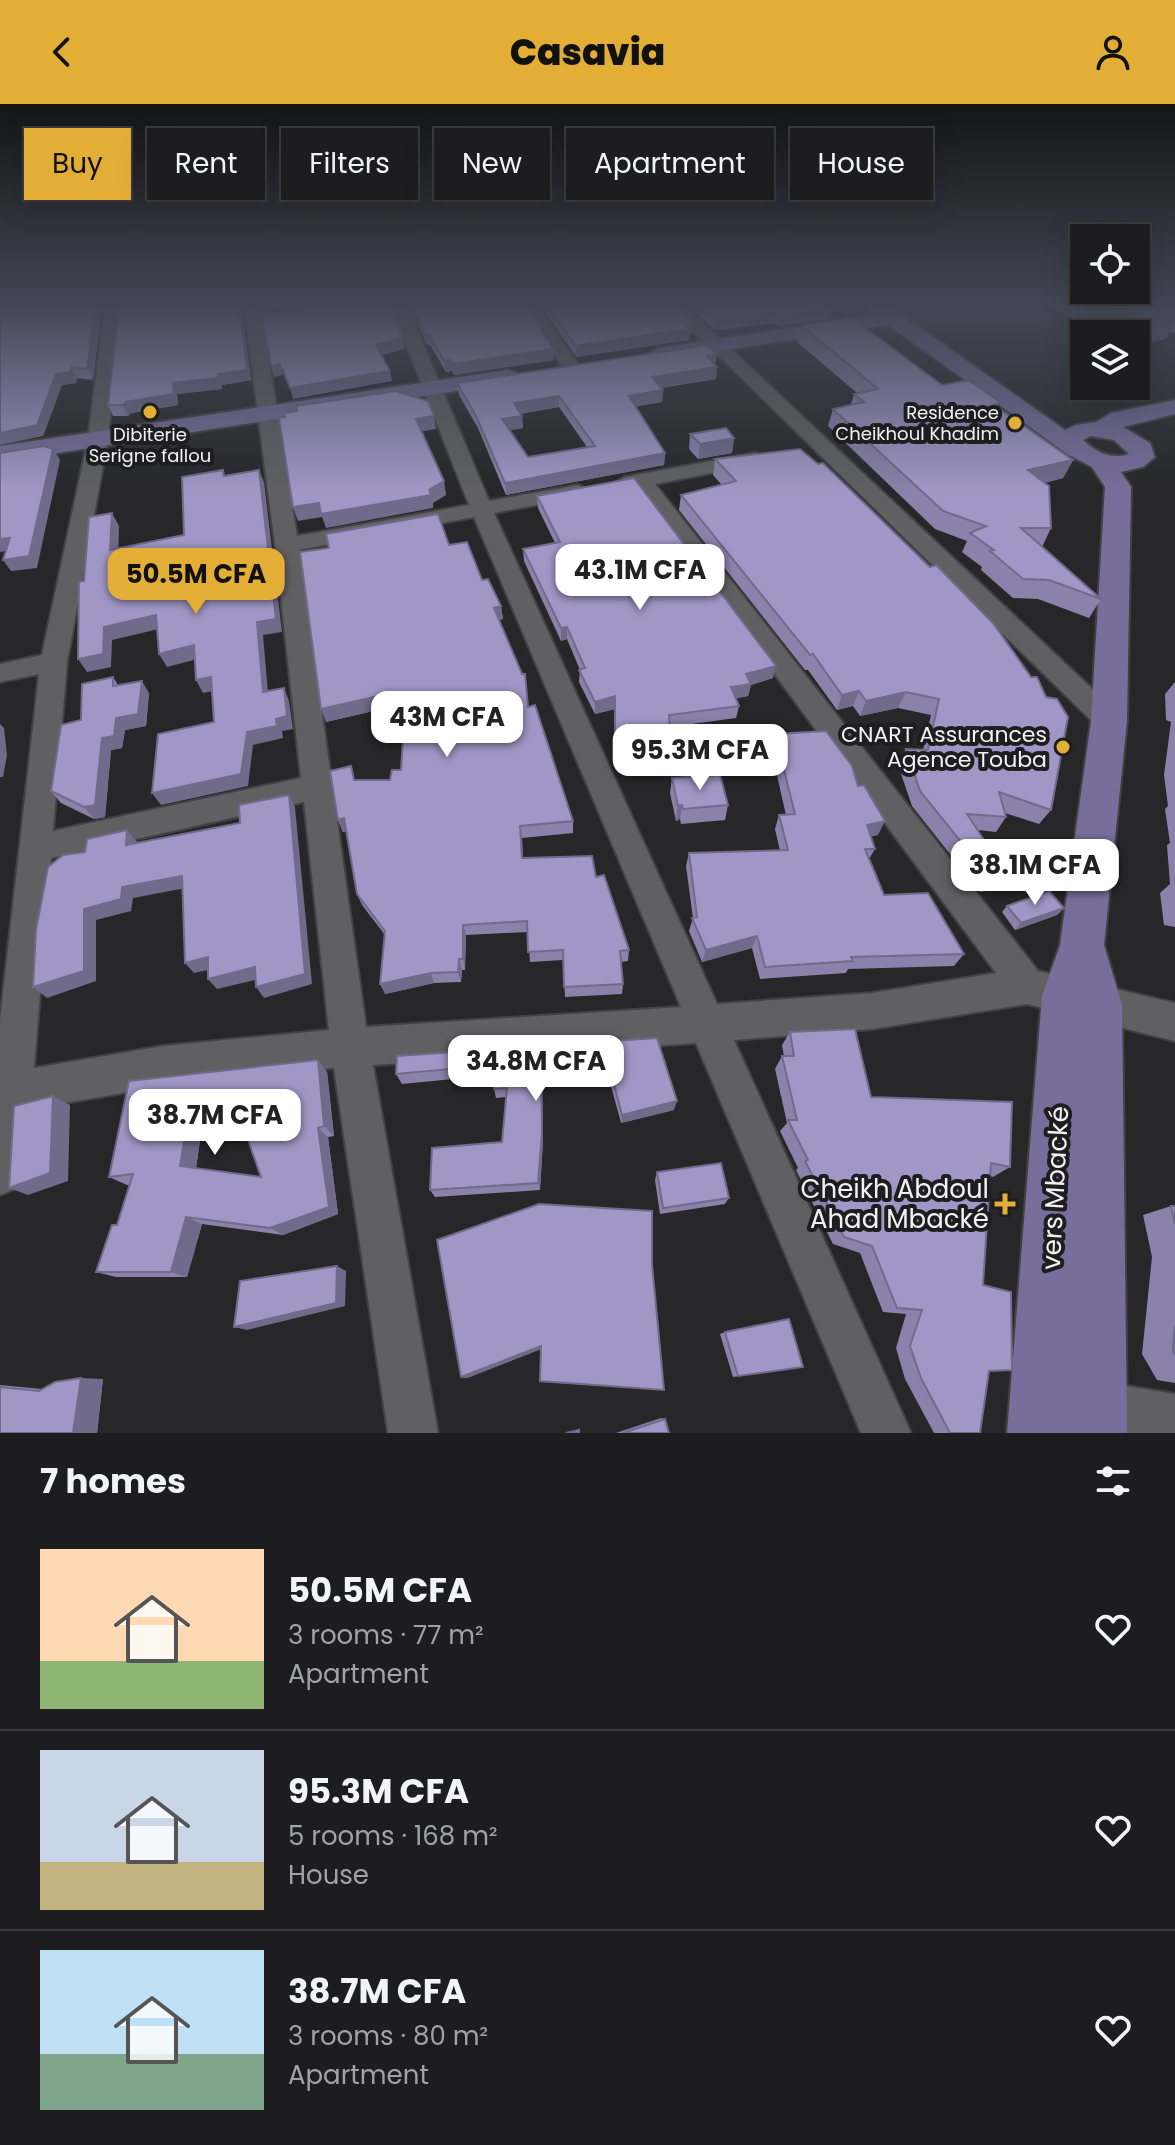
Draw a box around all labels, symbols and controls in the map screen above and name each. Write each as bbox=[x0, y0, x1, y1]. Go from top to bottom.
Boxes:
text: Casavia bbox=[510, 27, 665, 78]
icon: back bbox=[40, 30, 84, 74]
icon: person bbox=[1091, 30, 1135, 74]
chip: Buy bbox=[24, 128, 131, 200]
chip: Rent bbox=[147, 128, 265, 200]
chip: Filters bbox=[281, 128, 418, 200]
chip: New bbox=[434, 128, 550, 200]
chip: Apartment bbox=[566, 128, 774, 200]
chip: House bbox=[790, 128, 933, 200]
map controls bbox=[1070, 224, 1150, 400]
button: locate bbox=[1070, 224, 1150, 304]
button: layers bbox=[1070, 320, 1150, 400]
place label: Residence Cheikhoul Khadim bbox=[835, 400, 999, 446]
marker: Dibiterie Serigne fallou bbox=[141, 403, 159, 421]
marker: Residence Cheikhoul Khadim bbox=[1006, 414, 1024, 432]
place label: Dibiterie Serigne fallou bbox=[89, 422, 211, 468]
pin: 43.1M CFA bbox=[548, 544, 732, 612]
pin: 50.5M CFA bbox=[104, 548, 288, 616]
text: 43.1M CFA bbox=[573, 552, 707, 588]
text: 50.5M CFA bbox=[126, 556, 266, 592]
pin: 43M CFA bbox=[373, 691, 521, 759]
text: 43M CFA bbox=[389, 699, 505, 735]
place label: CNART Assurances Agence Touba bbox=[841, 719, 1047, 775]
pin: 95.3M CFA bbox=[608, 724, 792, 792]
text: 95.3M CFA bbox=[631, 732, 769, 768]
marker: CNART Assurances Agence Touba bbox=[1054, 738, 1072, 756]
pin: 38.1M CFA bbox=[943, 839, 1127, 907]
text: 38.1M CFA bbox=[969, 847, 1101, 883]
pin: 34.8M CFA bbox=[444, 1035, 628, 1103]
text: 34.8M CFA bbox=[466, 1043, 606, 1079]
pin: 38.7M CFA bbox=[123, 1089, 307, 1157]
text: 38.7M CFA bbox=[147, 1097, 283, 1133]
street label: vers Mbacké bbox=[1033, 1105, 1077, 1271]
place label: Cheikh Abdoul Ahad Mbacké bbox=[800, 1171, 989, 1237]
marker: Cheikh Abdoul Ahad Mbacké bbox=[996, 1195, 1014, 1213]
text: 7 homes bbox=[40, 1457, 186, 1505]
icon: filters bbox=[1091, 1459, 1135, 1503]
text: 50.5M CFA bbox=[288, 1566, 472, 1614]
icon: home bbox=[104, 1581, 200, 1677]
icon: heart bbox=[1091, 1607, 1135, 1651]
text: 3 rooms · 77 m² bbox=[288, 1617, 484, 1653]
text: Apartment bbox=[288, 1656, 429, 1692]
text: 95.3M CFA bbox=[288, 1767, 469, 1815]
icon: home bbox=[104, 1782, 200, 1878]
icon: heart bbox=[1091, 1808, 1135, 1852]
text: 5 rooms · 168 m² bbox=[288, 1818, 498, 1854]
text: House bbox=[288, 1857, 369, 1893]
text: 38.7M CFA bbox=[288, 1967, 466, 2015]
icon: home bbox=[104, 1982, 200, 2078]
icon: heart bbox=[1091, 2008, 1135, 2052]
text: 3 rooms · 80 m² bbox=[288, 2018, 488, 2054]
text: Apartment bbox=[288, 2057, 429, 2093]

